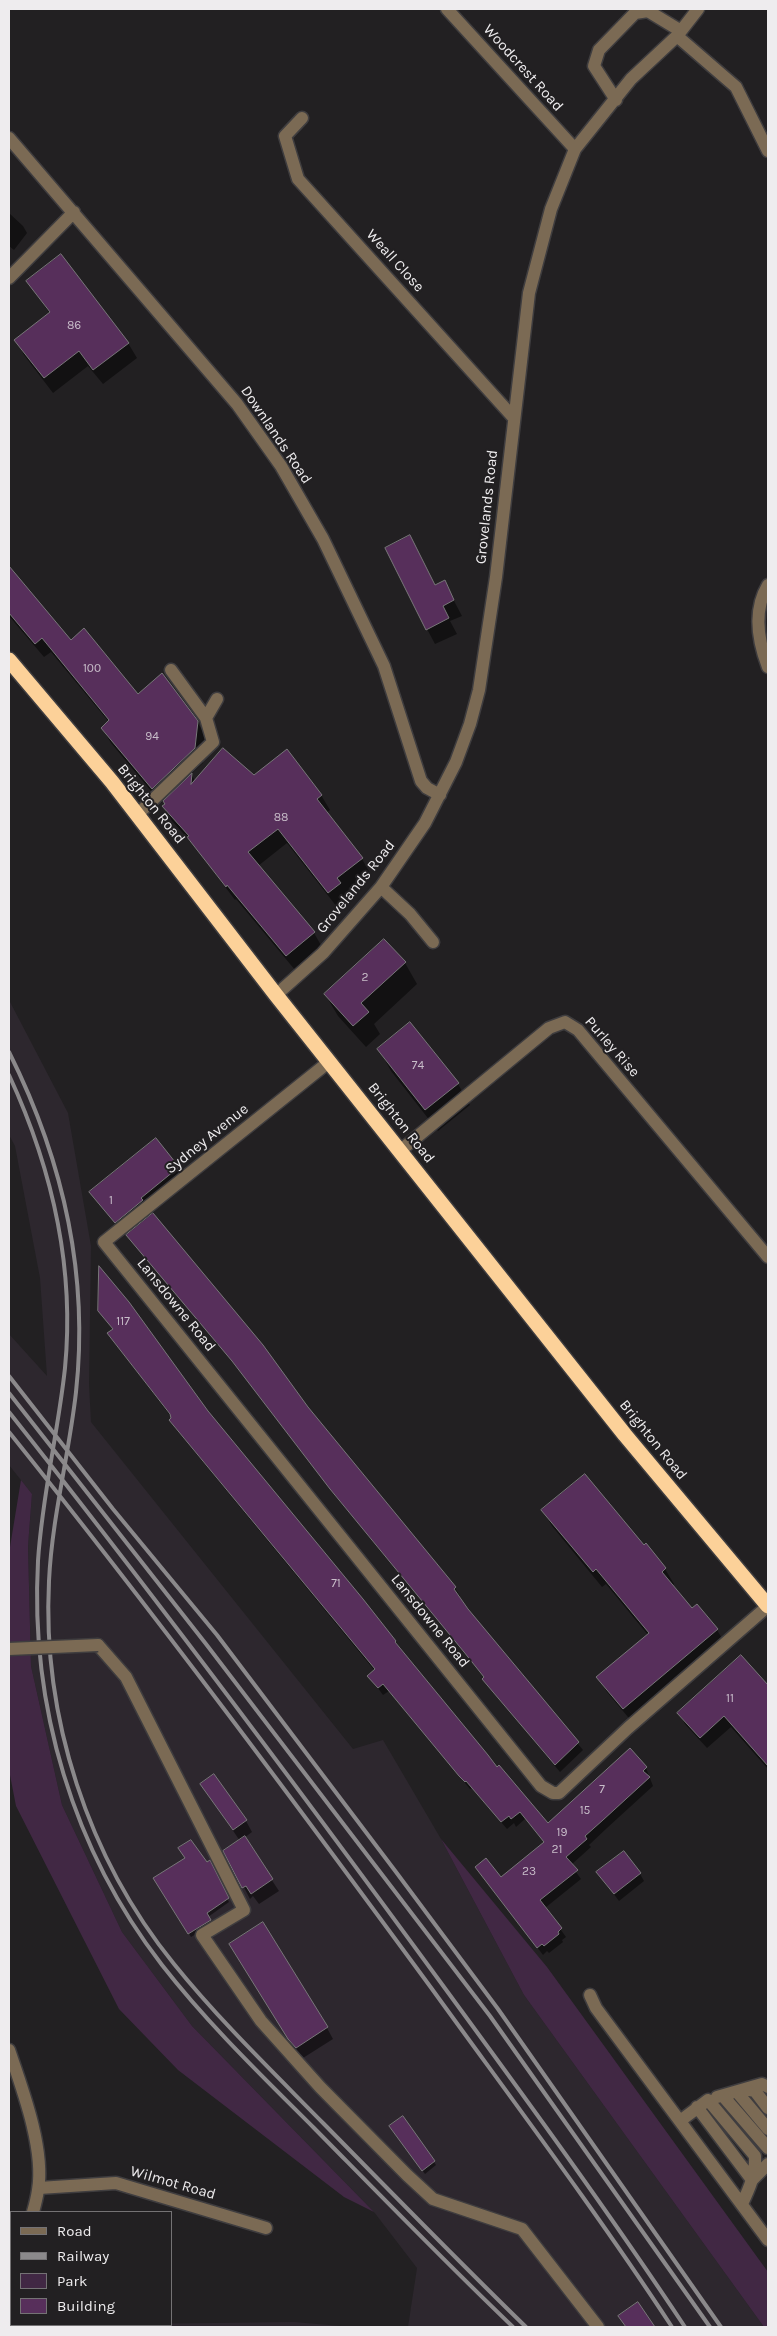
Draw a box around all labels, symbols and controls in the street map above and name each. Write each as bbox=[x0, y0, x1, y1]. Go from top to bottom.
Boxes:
street label: Woodcrest Road bbox=[479, 21, 567, 115]
street label: Weall Close bbox=[362, 226, 428, 296]
house number: 86 bbox=[67, 319, 81, 333]
street label: Downlands Road bbox=[237, 383, 315, 487]
street label: Grovelands Road bbox=[472, 449, 502, 565]
house number: 100 bbox=[83, 662, 101, 676]
house number: 94 bbox=[145, 730, 159, 744]
street label: Brighton Road bbox=[113, 760, 189, 848]
house number: 88 bbox=[274, 811, 288, 825]
street label: Grovelands Road bbox=[313, 837, 399, 937]
house number: 2 bbox=[362, 971, 368, 985]
street label: Purley Rise bbox=[581, 1013, 643, 1081]
house number: 74 bbox=[412, 1059, 424, 1073]
street label: Brighton Road bbox=[364, 1079, 438, 1167]
street label: Sydney Avenue bbox=[162, 1100, 252, 1178]
house number: 1 bbox=[109, 1194, 113, 1208]
street label: Lansdowne Road bbox=[133, 1255, 219, 1355]
house number: 117 bbox=[116, 1315, 130, 1329]
street label: Brighton Road bbox=[615, 1396, 691, 1484]
street label: Lansdowne Road bbox=[387, 1571, 473, 1671]
house number: 71 bbox=[331, 1577, 341, 1591]
house number: 11 bbox=[726, 1692, 734, 1706]
house number: 7 bbox=[599, 1783, 605, 1797]
house number: 15 bbox=[580, 1804, 590, 1818]
house number: 19 bbox=[557, 1826, 567, 1840]
house number: 21 bbox=[552, 1843, 562, 1857]
house number: 23 bbox=[522, 1865, 536, 1879]
street label: Wilmot Road bbox=[128, 2162, 218, 2204]
legend bbox=[10, 2211, 172, 2326]
text: Road bbox=[57, 2222, 92, 2240]
text: Railway bbox=[57, 2247, 109, 2265]
text: Park bbox=[57, 2272, 87, 2290]
text: Building bbox=[57, 2297, 115, 2315]

